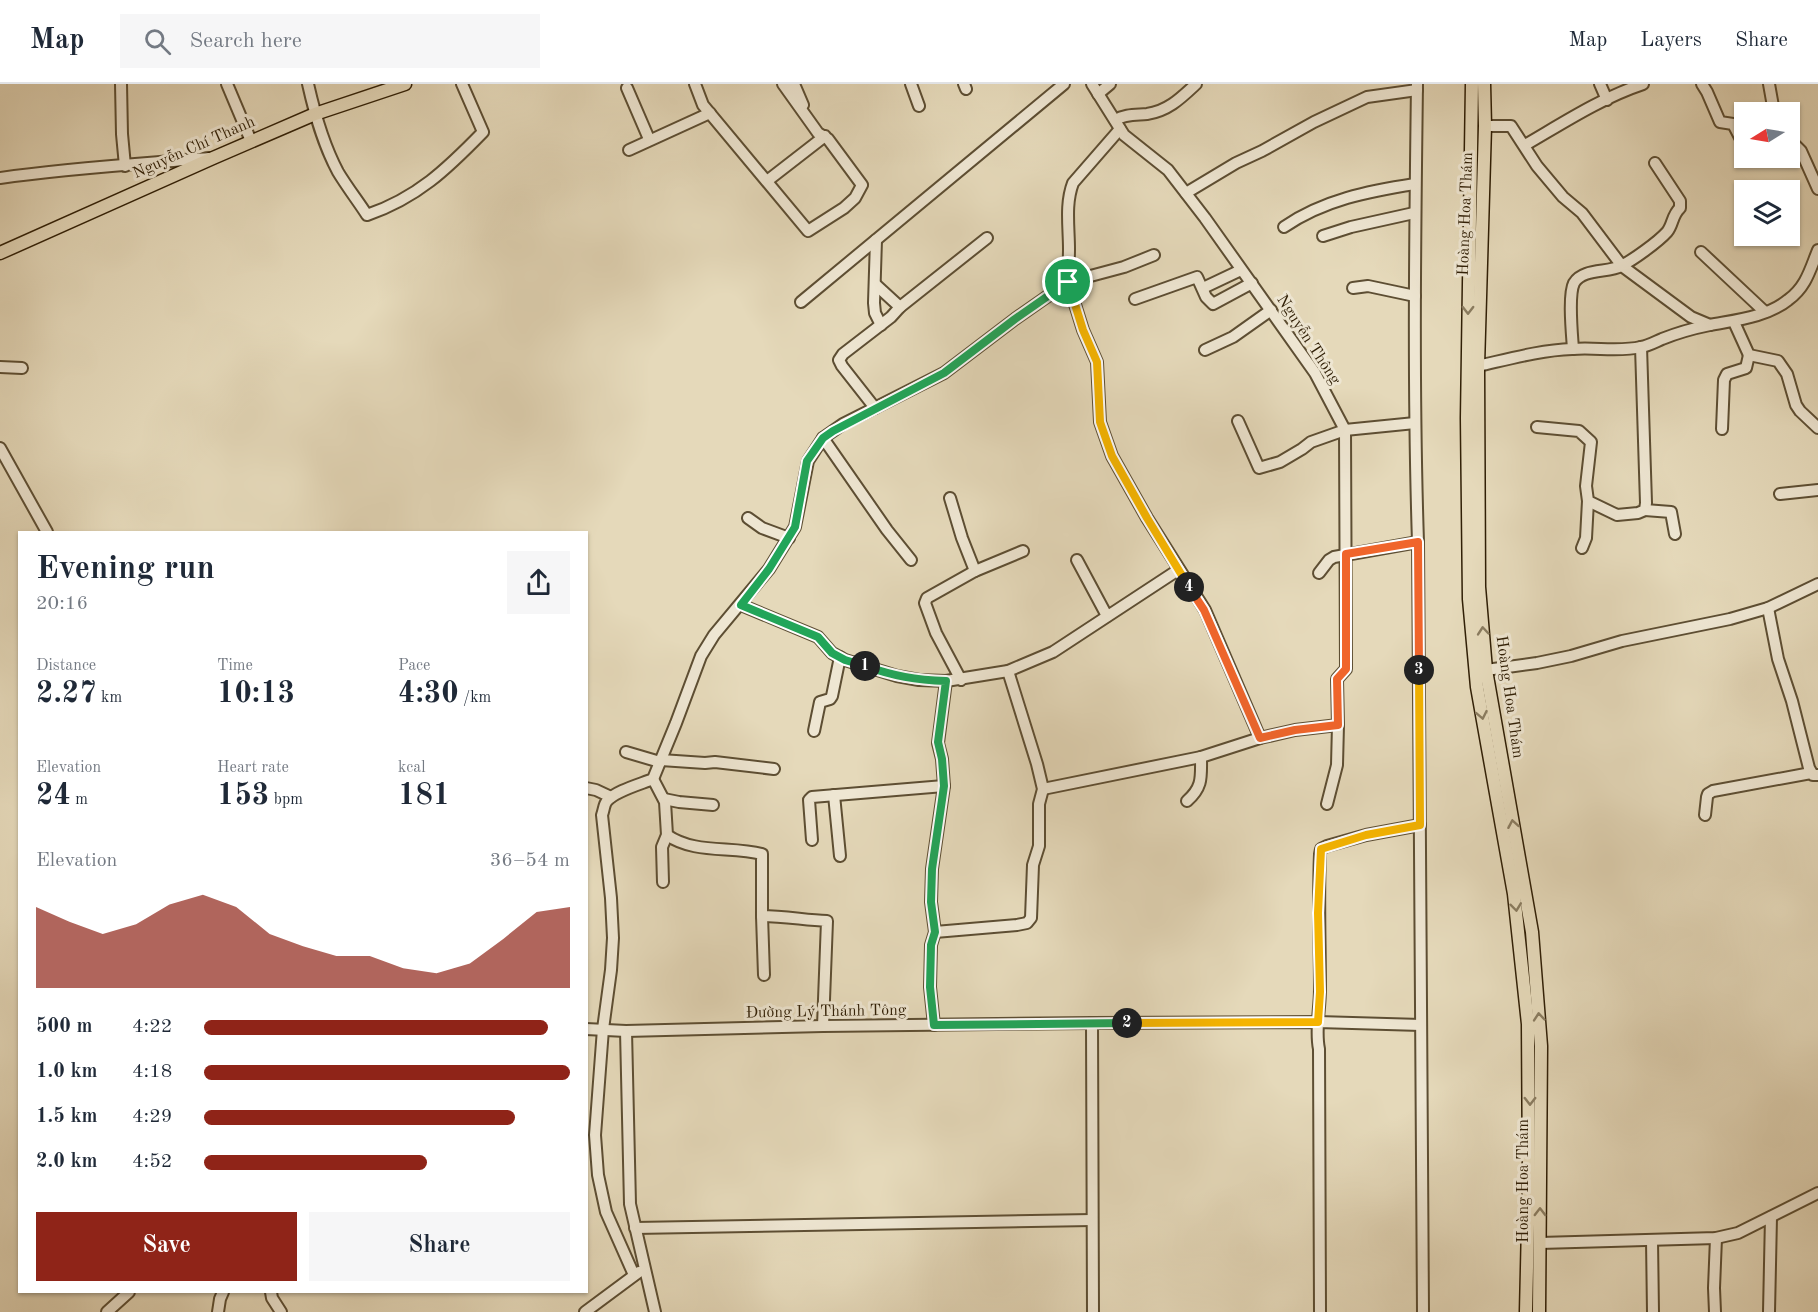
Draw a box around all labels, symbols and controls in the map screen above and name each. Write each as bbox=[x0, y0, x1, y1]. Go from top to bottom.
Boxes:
search box bbox=[120, 14, 540, 68]
icon: search bbox=[141, 25, 174, 58]
text: Map bbox=[30, 27, 84, 55]
text: Search here bbox=[189, 30, 302, 52]
text: Map bbox=[1568, 30, 1607, 51]
text: Layers bbox=[1640, 30, 1702, 51]
text: Share bbox=[1735, 30, 1788, 51]
north arrow bbox=[1734, 102, 1800, 168]
map controls bbox=[1734, 102, 1800, 246]
street label: Nguyễn Chí Thanh bbox=[129, 111, 258, 182]
street label: Hoàng Hoa Thám bbox=[1456, 152, 1476, 276]
button: layers bbox=[1734, 180, 1800, 246]
pin bbox=[1042, 256, 1093, 307]
icon: arrive bbox=[1051, 265, 1084, 298]
street label: Nguyễn Thông bbox=[1273, 291, 1346, 388]
one-way arrow bbox=[1462, 306, 1474, 315]
button: share bbox=[507, 551, 570, 614]
text: Evening run bbox=[36, 553, 215, 586]
pin: 4 bbox=[1174, 572, 1204, 602]
text: 4 bbox=[1184, 579, 1194, 595]
text: 20:16 bbox=[36, 594, 88, 614]
one-way arrow bbox=[1477, 626, 1490, 636]
street label: Hoàng Hoa Thám bbox=[1492, 635, 1526, 760]
pin: 1 bbox=[850, 651, 880, 681]
pin: 3 bbox=[1404, 655, 1434, 685]
text: Distance bbox=[36, 658, 96, 674]
text: Time bbox=[217, 658, 253, 674]
text: Pace bbox=[398, 658, 430, 674]
text: 1 bbox=[860, 658, 870, 674]
text: 3 bbox=[1414, 662, 1424, 678]
text: 2.27 bbox=[36, 679, 97, 709]
text: 10:13 bbox=[217, 679, 295, 709]
text: 4:30 bbox=[398, 679, 459, 709]
text: km bbox=[97, 690, 122, 706]
text: /km bbox=[459, 690, 491, 706]
one-way arrow bbox=[1475, 709, 1488, 719]
text: Elevation bbox=[36, 760, 101, 776]
text: Heart rate bbox=[217, 760, 289, 776]
text: kcal bbox=[398, 760, 426, 776]
text: 24 bbox=[36, 781, 71, 811]
text: 153 bbox=[217, 781, 269, 811]
text: 181 bbox=[398, 781, 450, 811]
text: m bbox=[71, 792, 88, 808]
text: bpm bbox=[269, 792, 303, 808]
one-way arrow bbox=[1507, 819, 1520, 829]
text: Elevation bbox=[36, 851, 117, 871]
text: 36–54 m bbox=[490, 851, 570, 871]
one-way arrow bbox=[1509, 902, 1521, 911]
street label: Đường Lý Thánh Tông bbox=[746, 1003, 907, 1021]
pin: 2 bbox=[1112, 1008, 1142, 1038]
one-way arrow bbox=[1533, 1012, 1546, 1021]
text: 2 bbox=[1122, 1015, 1132, 1031]
text: 500 m bbox=[36, 1017, 92, 1037]
text: 4:22 bbox=[132, 1017, 172, 1037]
text: 1.0 km bbox=[36, 1062, 98, 1082]
text: 4:18 bbox=[132, 1062, 172, 1082]
one-way arrow bbox=[1524, 1096, 1536, 1105]
text: 1.5 km bbox=[36, 1107, 98, 1127]
text: 4:29 bbox=[132, 1107, 172, 1127]
street label: Hoàng Hoa Thám bbox=[1516, 1119, 1532, 1243]
text: 2.0 km bbox=[36, 1152, 98, 1172]
text: 4:52 bbox=[132, 1152, 172, 1172]
one-way arrow bbox=[1534, 1207, 1546, 1216]
button: Save bbox=[36, 1212, 297, 1281]
button: Share bbox=[309, 1212, 570, 1281]

